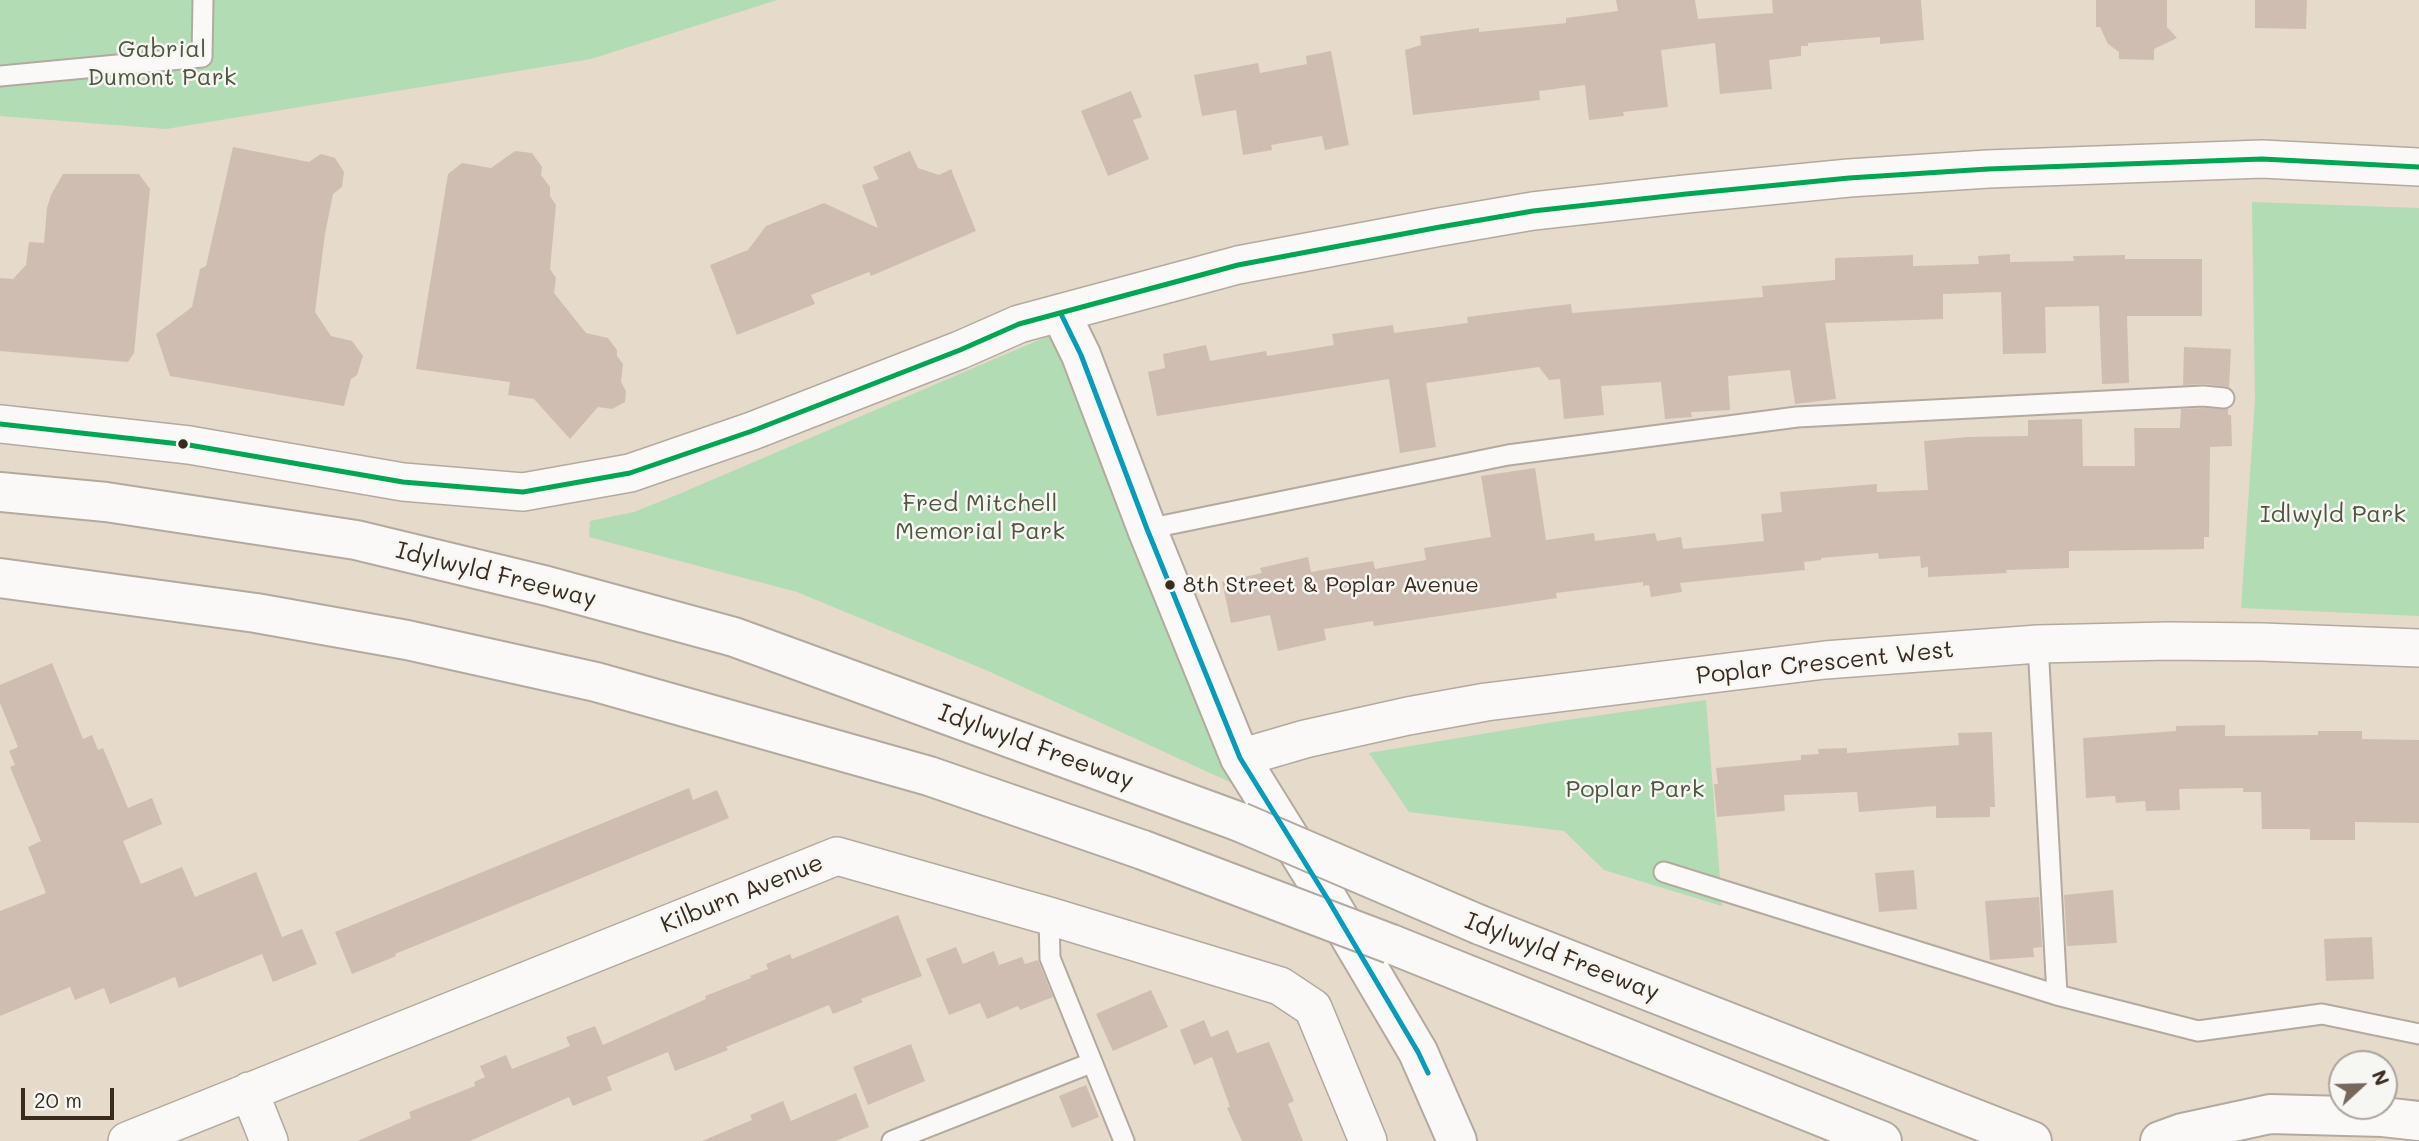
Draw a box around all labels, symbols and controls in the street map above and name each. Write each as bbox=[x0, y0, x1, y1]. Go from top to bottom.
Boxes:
park label: Gabrial Dumont Park bbox=[88, 36, 236, 92]
unlabelled marker bbox=[176, 437, 190, 451]
park label: Fred Mitchell Memorial Park bbox=[895, 490, 1065, 546]
park label: Idlwyld Park bbox=[2260, 501, 2406, 529]
street label: Idylwyld Freeway bbox=[393, 536, 599, 614]
place label: 8th Street & Poplar Avenue bbox=[1183, 572, 1479, 598]
marker: 8th Street & Poplar Avenue bbox=[1163, 578, 1177, 592]
street label: Poplar Crescent West bbox=[1695, 635, 1955, 691]
street label: Idylwyld Freeway bbox=[934, 698, 1138, 796]
park label: Poplar Park bbox=[1566, 776, 1704, 804]
street label: Kilburn Avenue bbox=[657, 848, 827, 940]
street label: Idylwyld Freeway bbox=[1461, 907, 1663, 1007]
north arrow bbox=[2328, 1050, 2398, 1120]
text: N bbox=[2367, 1066, 2395, 1089]
scale bar bbox=[24, 1074, 117, 1118]
text: 20 m bbox=[34, 1086, 82, 1113]

